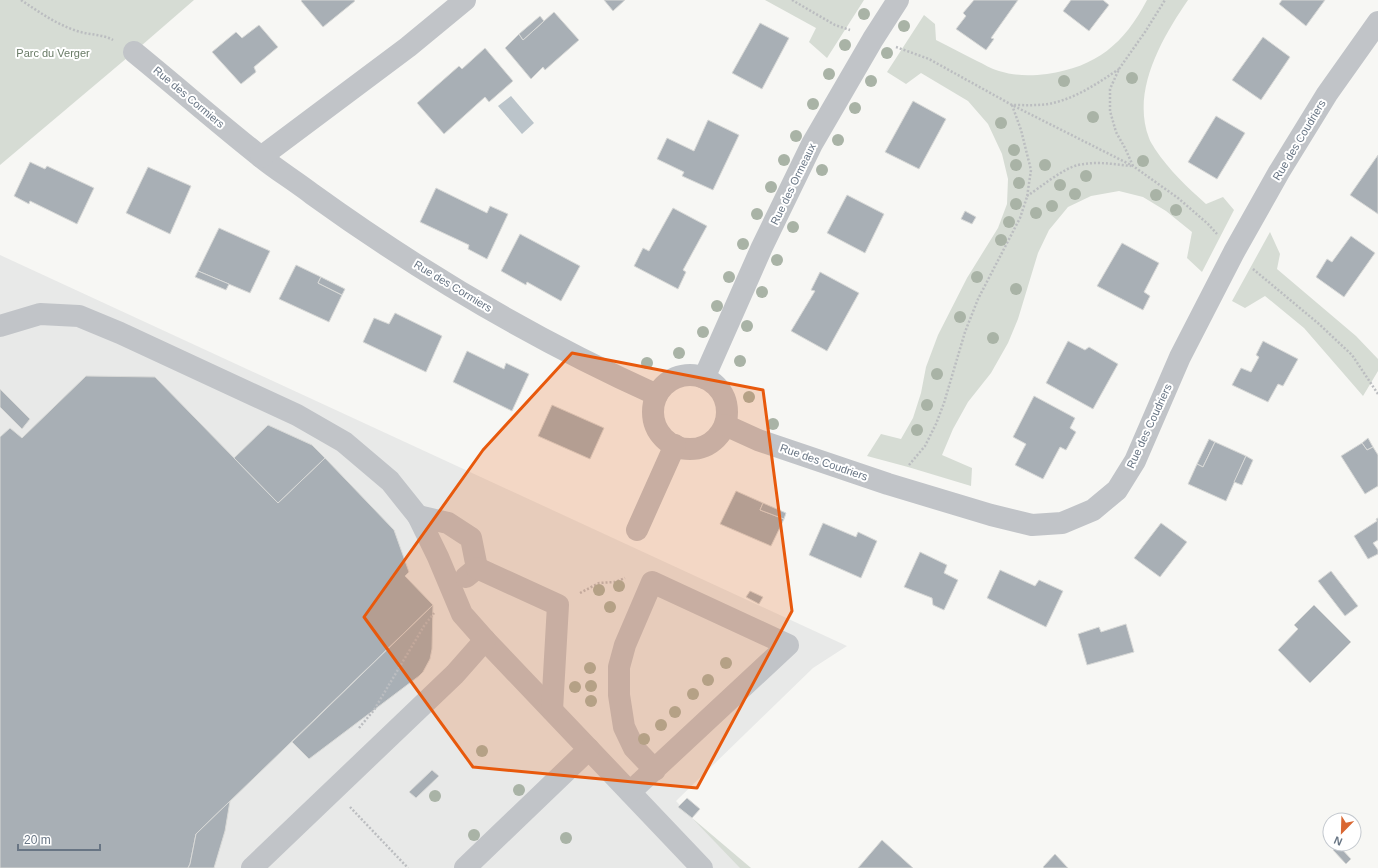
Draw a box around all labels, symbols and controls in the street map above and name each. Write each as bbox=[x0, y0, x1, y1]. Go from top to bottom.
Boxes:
park label: Parc du Verger bbox=[16, 47, 90, 59]
street label: Rue des Cormiers bbox=[151, 64, 227, 130]
street label: Rue des Coudriers bbox=[1270, 97, 1328, 182]
street label: Rue des Ormeaux bbox=[768, 141, 818, 227]
street label: Rue des Cormiers bbox=[412, 258, 495, 314]
street label: Rue des Coudriers bbox=[1124, 381, 1174, 470]
street label: Rue des Coudriers bbox=[779, 441, 870, 483]
north arrow bbox=[1322, 812, 1362, 852]
scale bar bbox=[18, 826, 100, 852]
text: 20 m bbox=[24, 833, 51, 847]
text: N bbox=[1332, 834, 1344, 848]

